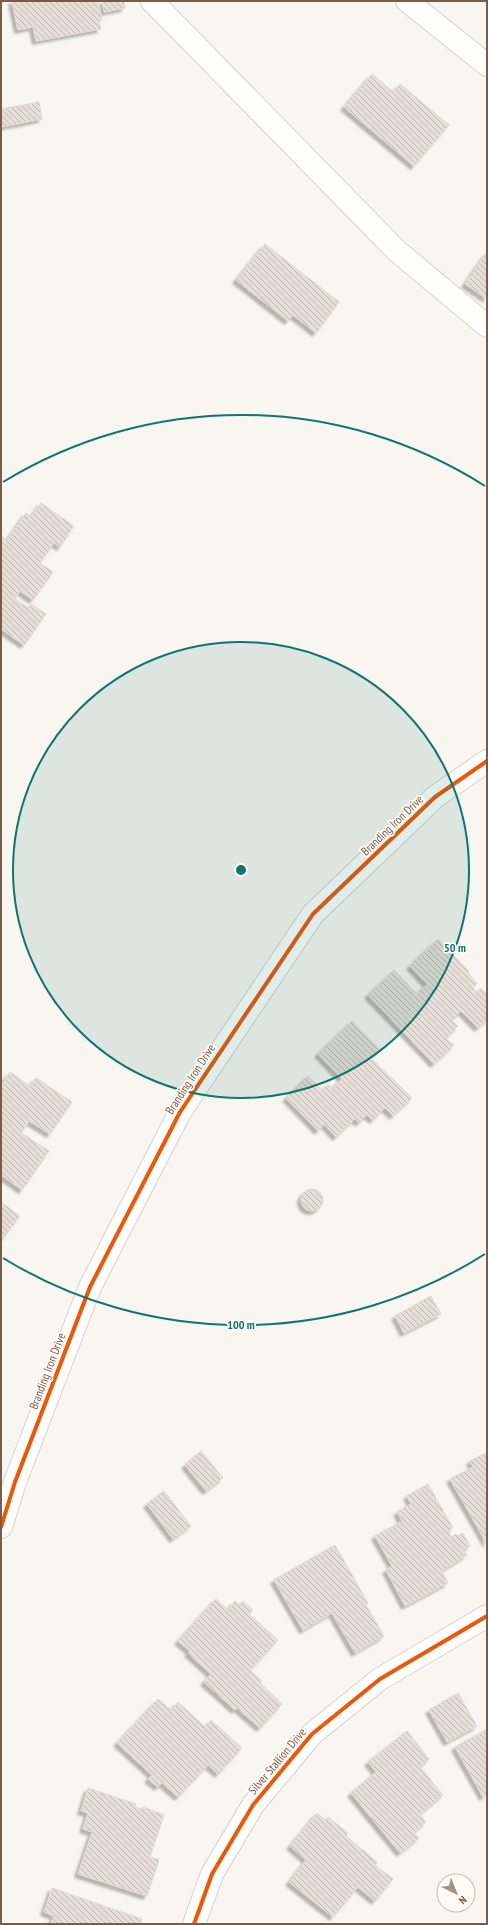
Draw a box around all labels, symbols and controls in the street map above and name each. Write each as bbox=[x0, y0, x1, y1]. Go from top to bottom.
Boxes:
street label: Branding Iron Drive bbox=[358, 792, 426, 858]
centre of rings bbox=[234, 863, 248, 877]
text: 50 m bbox=[444, 940, 466, 955]
street label: Branding Iron Drive bbox=[162, 1041, 218, 1117]
text: 100 m bbox=[227, 1317, 255, 1332]
street label: Branding Iron Drive bbox=[26, 1331, 68, 1411]
street label: Silver Stallion Drive bbox=[245, 1725, 309, 1797]
north arrow bbox=[436, 1873, 476, 1913]
text: N bbox=[456, 1893, 470, 1907]

